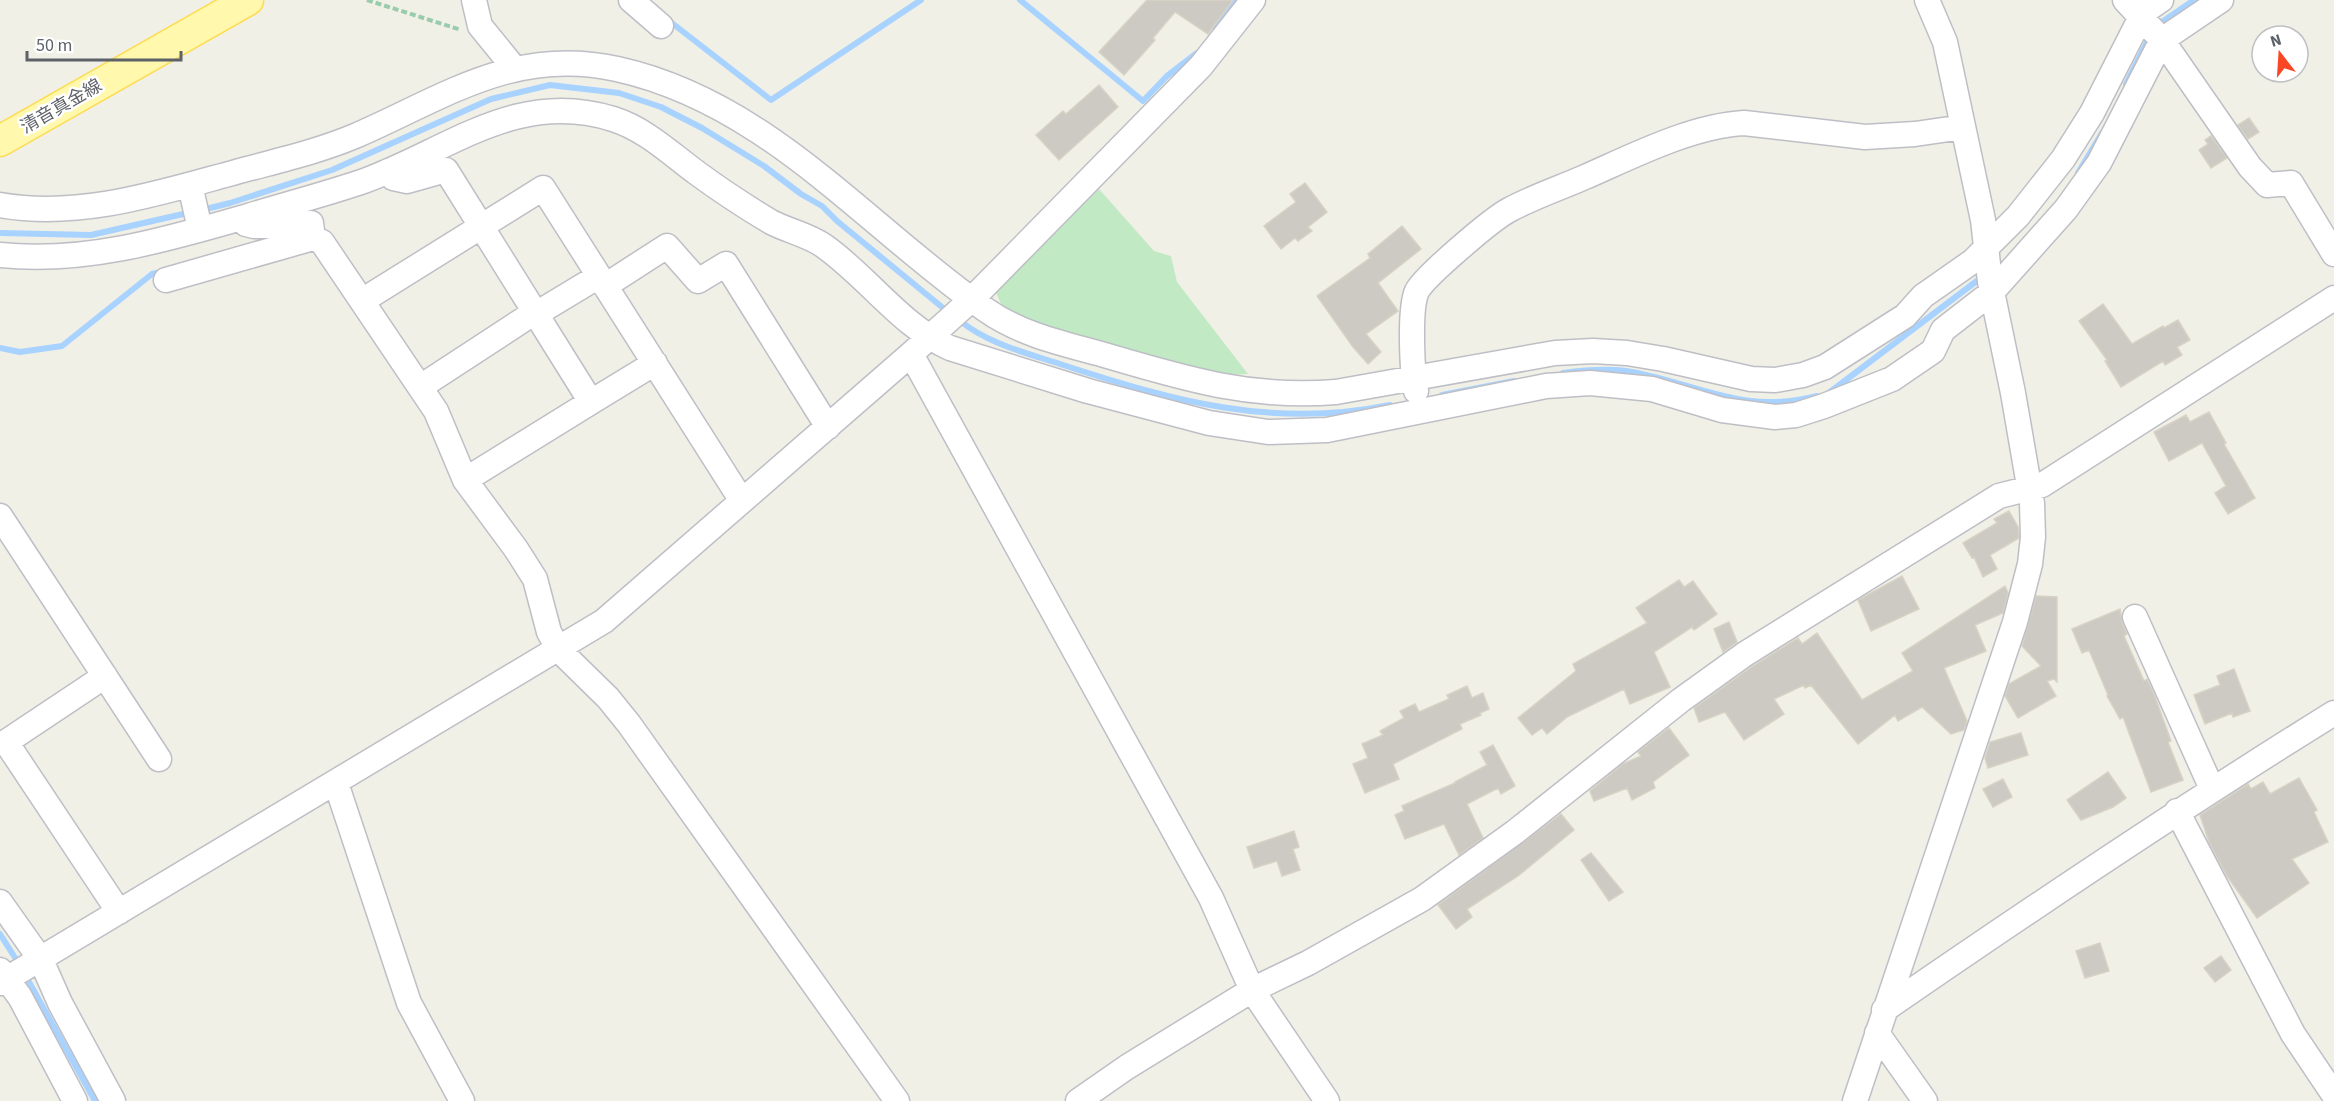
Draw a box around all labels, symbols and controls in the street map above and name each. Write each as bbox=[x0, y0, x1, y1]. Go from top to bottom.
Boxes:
scale bar bbox=[27, 24, 182, 62]
north arrow bbox=[2250, 24, 2310, 84]
text: N bbox=[2268, 29, 2284, 53]
text: 50 m bbox=[36, 33, 72, 58]
street label: 清音真金線 bbox=[16, 73, 106, 140]

